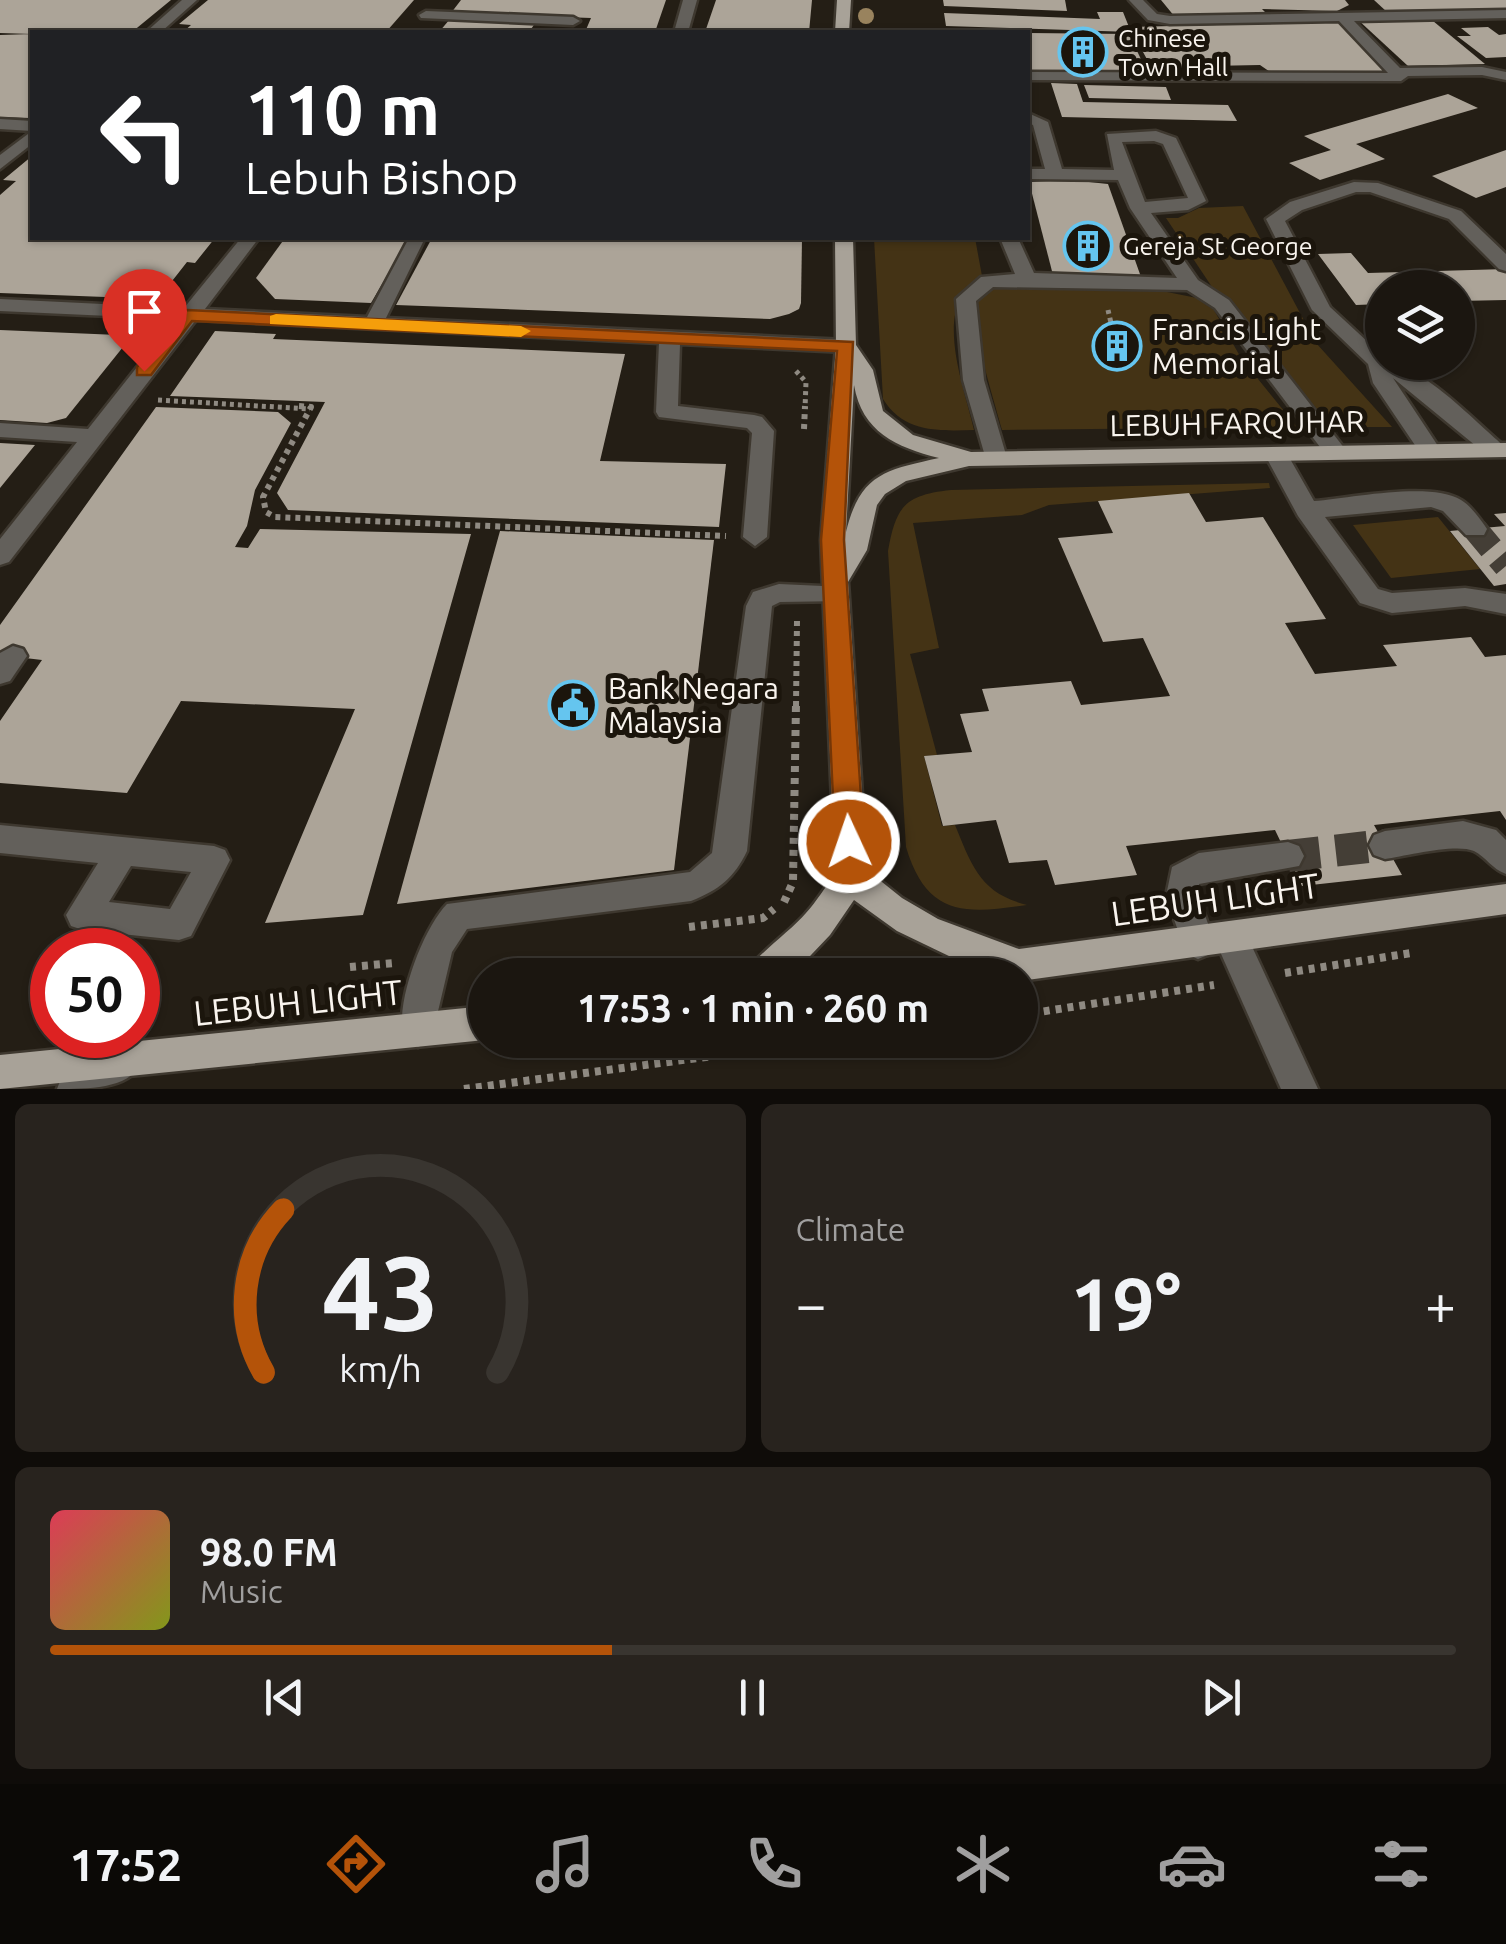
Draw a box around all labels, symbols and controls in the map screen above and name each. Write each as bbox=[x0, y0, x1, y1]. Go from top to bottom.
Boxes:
place label: Chinese Town Hall bbox=[1118, 24, 1228, 81]
building icon: Chinese Town Hall bbox=[1057, 26, 1109, 78]
icon: left bbox=[80, 70, 210, 200]
text: 110 m bbox=[245, 70, 440, 148]
text: Lebuh Bishop bbox=[245, 152, 518, 203]
building icon: Gereja St George bbox=[1062, 220, 1114, 272]
place label: Gereja St George bbox=[1123, 232, 1313, 260]
pin bbox=[102, 269, 187, 372]
map controls bbox=[1365, 270, 1475, 380]
button: layers bbox=[1365, 270, 1475, 380]
icon: arrive bbox=[117, 284, 172, 339]
place label: Francis Light Memorial bbox=[1152, 312, 1321, 380]
building icon: Francis Light Memorial bbox=[1091, 320, 1143, 372]
street label: LEBUH FARQUHAR bbox=[1109, 404, 1365, 442]
place label: Bank Negara Malaysia bbox=[608, 671, 779, 739]
public building icon: Bank Negara Malaysia bbox=[547, 679, 599, 731]
position arrow bbox=[797, 790, 901, 894]
street label: LEBUH LIGHT bbox=[1108, 865, 1322, 933]
speed limit sign: 50 bbox=[30, 928, 160, 1058]
street label: LEBUH LIGHT bbox=[192, 971, 404, 1033]
text: 17:53 · 1 min · 260 m bbox=[577, 987, 929, 1029]
text: Climate bbox=[796, 1211, 906, 1247]
text: 43 bbox=[322, 1233, 439, 1350]
text: 19° bbox=[1070, 1261, 1181, 1345]
text: − bbox=[796, 1273, 827, 1334]
text: + bbox=[1425, 1273, 1456, 1334]
text: km/h bbox=[339, 1349, 422, 1389]
text: 98.0 FM bbox=[200, 1531, 338, 1573]
text: Music bbox=[200, 1573, 283, 1609]
icon: previous bbox=[257, 1670, 312, 1725]
icon: pause bbox=[725, 1670, 780, 1725]
icon: next bbox=[1194, 1670, 1249, 1725]
icon: directions bbox=[321, 1829, 391, 1899]
icon: music bbox=[530, 1829, 600, 1899]
icon: phone bbox=[739, 1829, 809, 1899]
icon: climate bbox=[948, 1829, 1018, 1899]
icon: car bbox=[1157, 1829, 1227, 1899]
icon: filters bbox=[1366, 1829, 1436, 1899]
text: 17:52 bbox=[70, 1839, 182, 1890]

